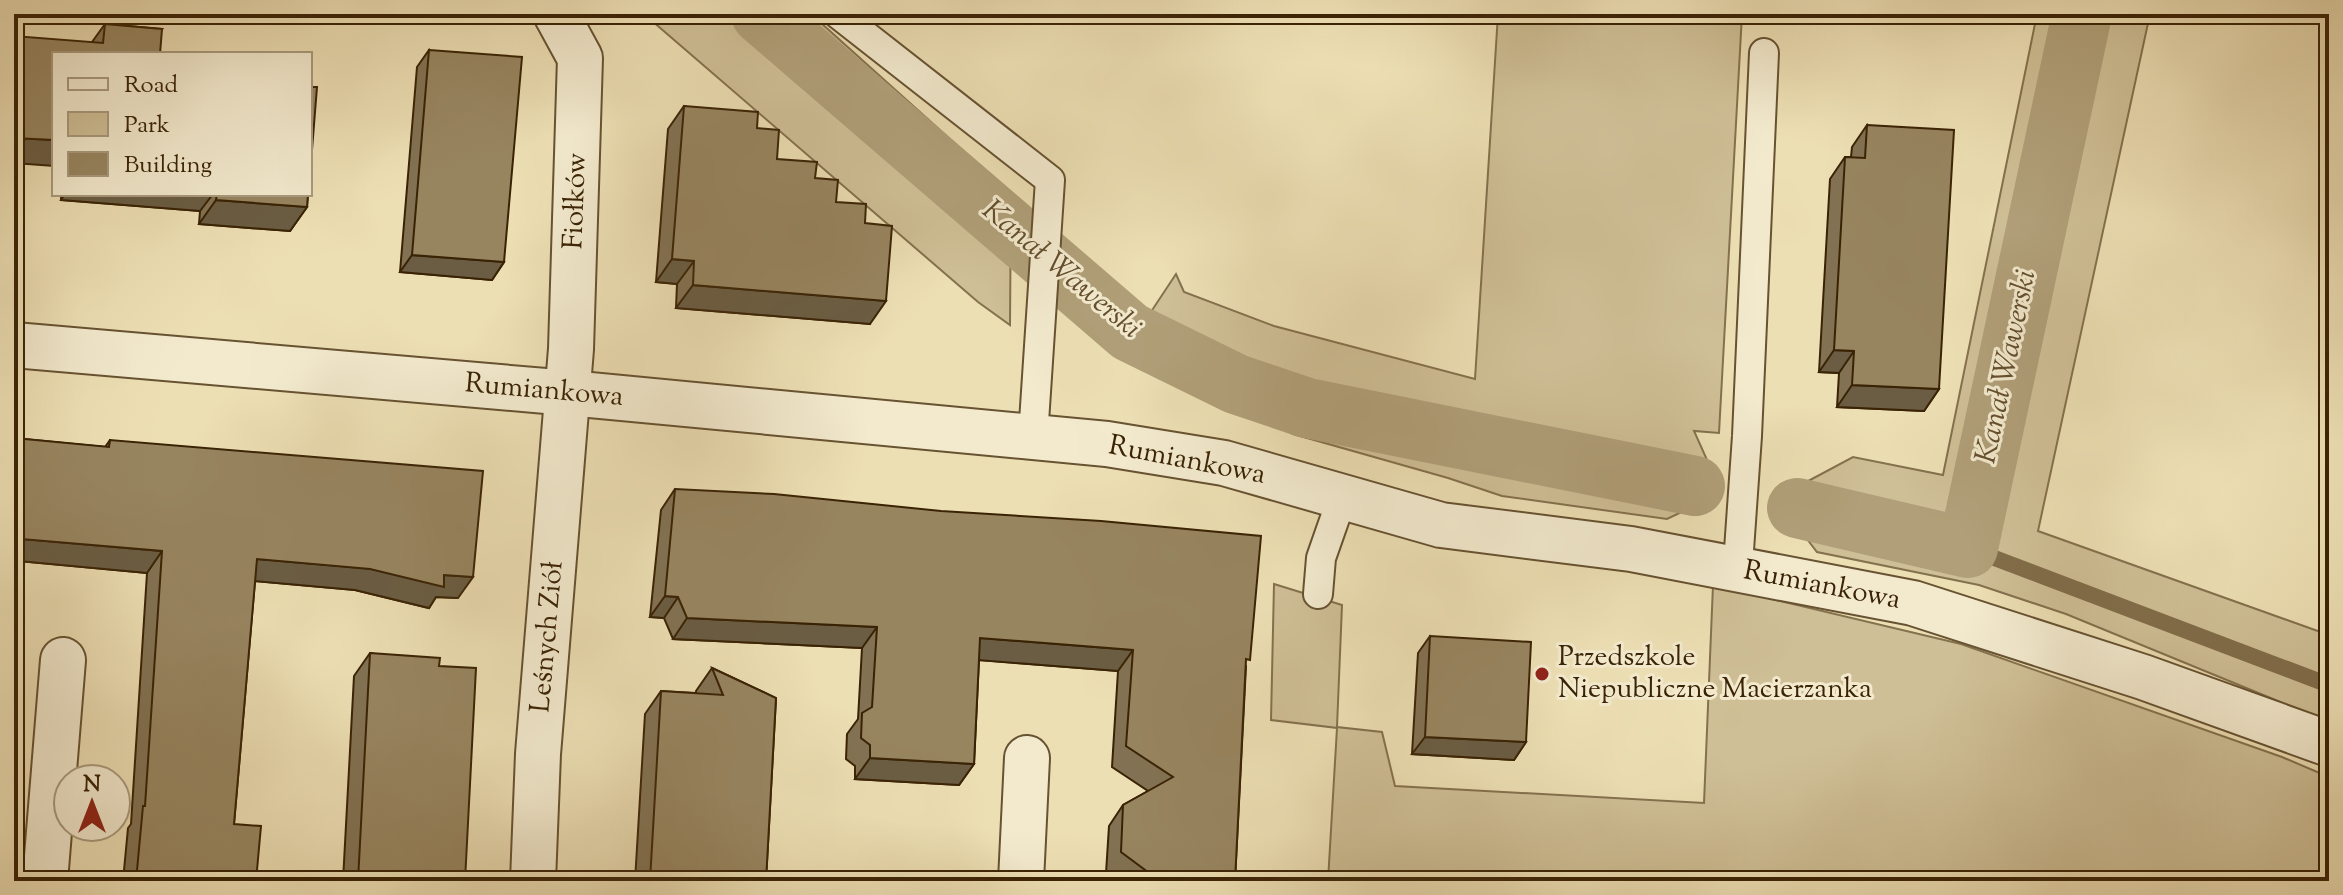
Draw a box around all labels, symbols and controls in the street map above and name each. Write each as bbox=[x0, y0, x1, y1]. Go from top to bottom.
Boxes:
legend bbox=[52, 52, 312, 196]
text: Road bbox=[124, 69, 178, 103]
text: Park bbox=[124, 109, 170, 143]
text: Building bbox=[124, 149, 213, 183]
street label: Fiołków bbox=[554, 152, 598, 250]
water label: Kanał Wawerski bbox=[972, 190, 1150, 350]
water label: Kanał Wawerski bbox=[1966, 266, 2048, 468]
street label: Rumiankowa bbox=[463, 364, 625, 418]
street label: Rumiankowa bbox=[1105, 426, 1269, 496]
street label: Rumiankowa bbox=[1740, 551, 1904, 621]
street label: Leśnych Ziół bbox=[521, 560, 575, 714]
place label: Przedszkole Niepubliczne Macierzanka bbox=[1558, 638, 1872, 710]
marker: Przedszkole Niepubliczne Macierzanka bbox=[1533, 665, 1551, 683]
north arrow bbox=[52, 763, 132, 843]
text: N bbox=[83, 770, 101, 802]

